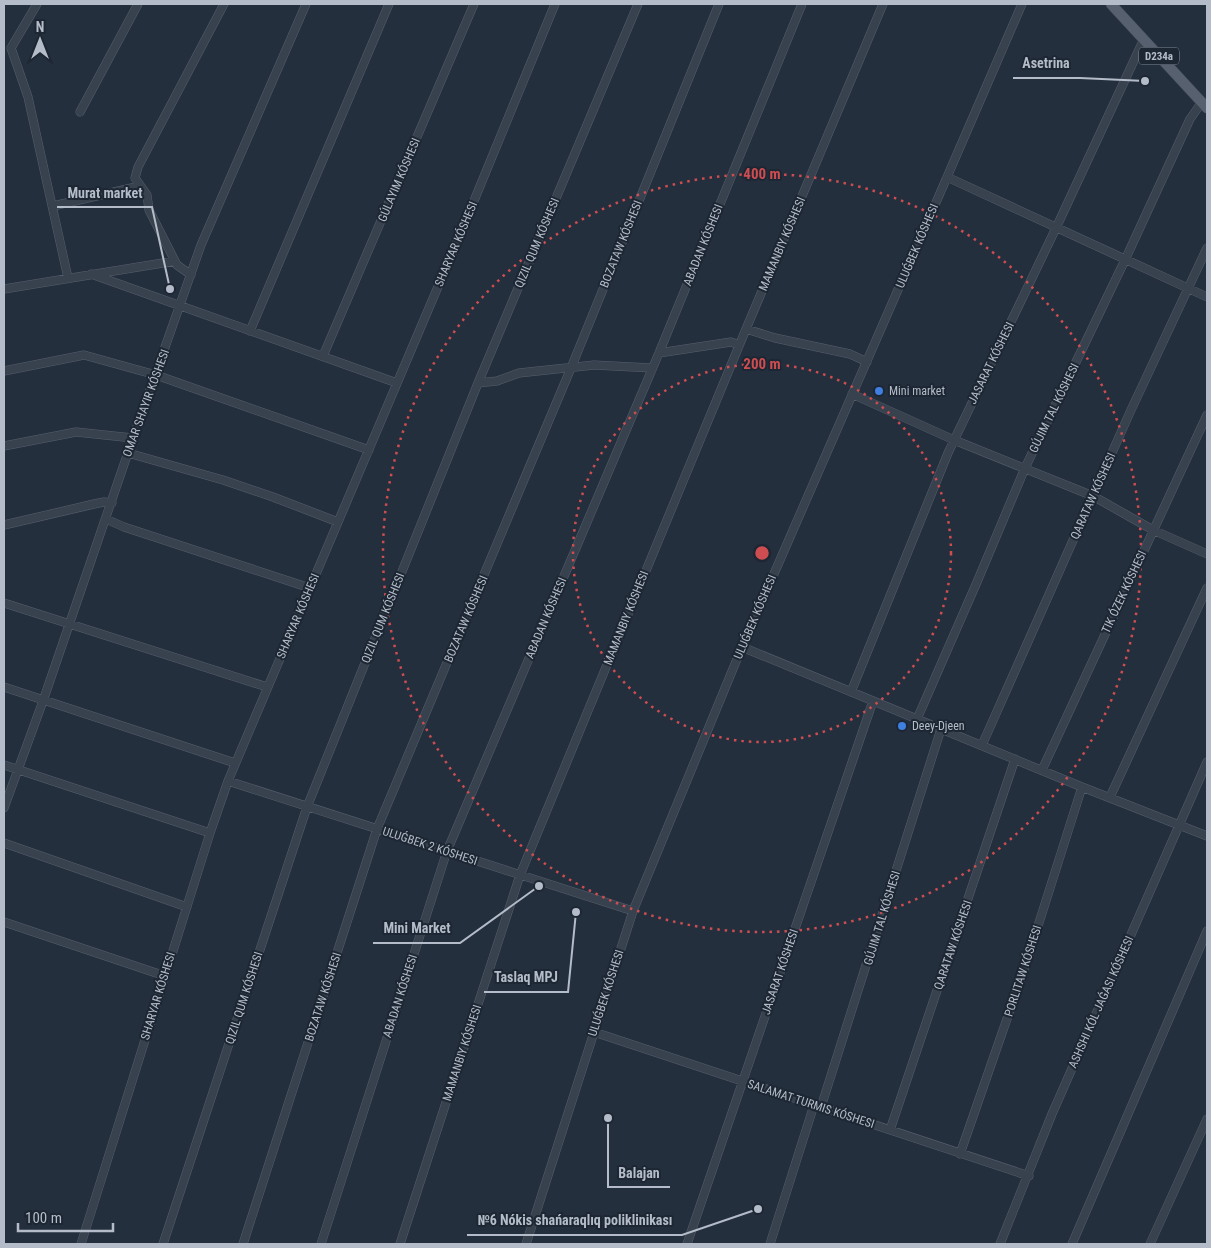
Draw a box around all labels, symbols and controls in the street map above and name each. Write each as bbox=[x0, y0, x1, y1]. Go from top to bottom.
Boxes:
north arrow bbox=[15, 15, 65, 65]
text: N bbox=[36, 19, 44, 35]
road number: D234a bbox=[1139, 48, 1179, 64]
callout: Asetrina bbox=[1013, 49, 1080, 78]
text: Asetrina bbox=[1022, 55, 1070, 71]
street label: GÚLAYIM KÓSHESI bbox=[374, 136, 423, 224]
text: 400 m bbox=[743, 165, 781, 183]
callout: Murat market bbox=[57, 178, 152, 207]
text: Murat market bbox=[67, 185, 143, 201]
street label: MAMANBIY KÓSHESI bbox=[755, 195, 808, 293]
street label: QIZIL QUM KÓSHESI bbox=[511, 196, 562, 290]
street label: BOZATAW KÓSHESI bbox=[596, 198, 645, 290]
street label: SHARYAR KÓSHESI bbox=[431, 199, 480, 289]
street label: ULUǴBEK KÓSHESI bbox=[892, 201, 941, 290]
street label: ABADAN KÓSHESI bbox=[679, 202, 726, 288]
street label: JASARAT KÓSHESI bbox=[964, 319, 1017, 406]
street label: OMAR SHAYIR KÓSHESI bbox=[119, 347, 172, 459]
text: 200 m bbox=[743, 355, 781, 373]
street label: GÚJIM TAL KÓSHESI bbox=[1025, 361, 1082, 455]
place label: Mini market bbox=[889, 384, 945, 398]
marker: Mini market bbox=[873, 385, 885, 397]
street label: QARATAW KÓSHESI bbox=[1067, 450, 1118, 541]
centre of rings bbox=[753, 544, 771, 562]
street label: TIK ÓZEK KÓSHESI bbox=[1098, 548, 1149, 636]
street label: MAMANBIY KÓSHESI bbox=[600, 568, 651, 667]
street label: QIZIL QUM KÓSHESI bbox=[358, 570, 408, 665]
street label: SHARYAR KÓSHESI bbox=[273, 571, 322, 661]
street label: ULUǴBEK KÓSHESI bbox=[730, 572, 779, 661]
street label: BOZATAW KÓSHESI bbox=[441, 573, 491, 664]
street label: ABADAN KÓSHESI bbox=[522, 575, 569, 661]
place label: Deey-Djeen bbox=[912, 719, 965, 733]
marker: Deey-Djeen bbox=[896, 720, 908, 732]
street label: ULUǴBEK 2 KÓSHESI bbox=[381, 823, 479, 868]
street label: GÚJIM TAL KÓSHESI bbox=[860, 869, 903, 967]
street label: QARATAW KÓSHESI bbox=[930, 898, 975, 991]
callout: Mini Market bbox=[373, 914, 460, 943]
text: Mini Market bbox=[383, 920, 451, 936]
street label: PORLITAW KÓSHESI bbox=[1001, 923, 1044, 1019]
street label: JASARAT KÓSHESI bbox=[758, 927, 801, 1017]
street label: ASHSHI KÓL JAǴASI KÓSHESI bbox=[1065, 933, 1136, 1070]
street label: ULUǴBEK KÓSHESI bbox=[584, 948, 627, 1038]
street label: SHARYAR KÓSHESI bbox=[137, 950, 178, 1042]
street label: QIZIL QUM KÓSHESI bbox=[222, 950, 266, 1046]
street label: BOZATAW KÓSHESI bbox=[301, 950, 344, 1043]
street label: ABADAN KÓSHESI bbox=[379, 952, 420, 1039]
callout: Taslaq MPJ bbox=[484, 963, 568, 992]
text: Taslaq MPJ bbox=[494, 969, 558, 985]
street label: MAMANBIY KÓSHESI bbox=[439, 1003, 484, 1103]
street label: SALAMAT TURMIS KÓSHESI bbox=[746, 1076, 877, 1131]
callout: Balajan bbox=[608, 1158, 670, 1187]
text: Balajan bbox=[618, 1165, 660, 1181]
scale bar bbox=[18, 1200, 112, 1232]
callout: №6 Nókis shańaraqlıq poliklinikası bbox=[467, 1206, 682, 1235]
text: 100 m bbox=[25, 1209, 62, 1227]
text: №6 Nókis shańaraqlıq poliklinikası bbox=[478, 1212, 672, 1228]

